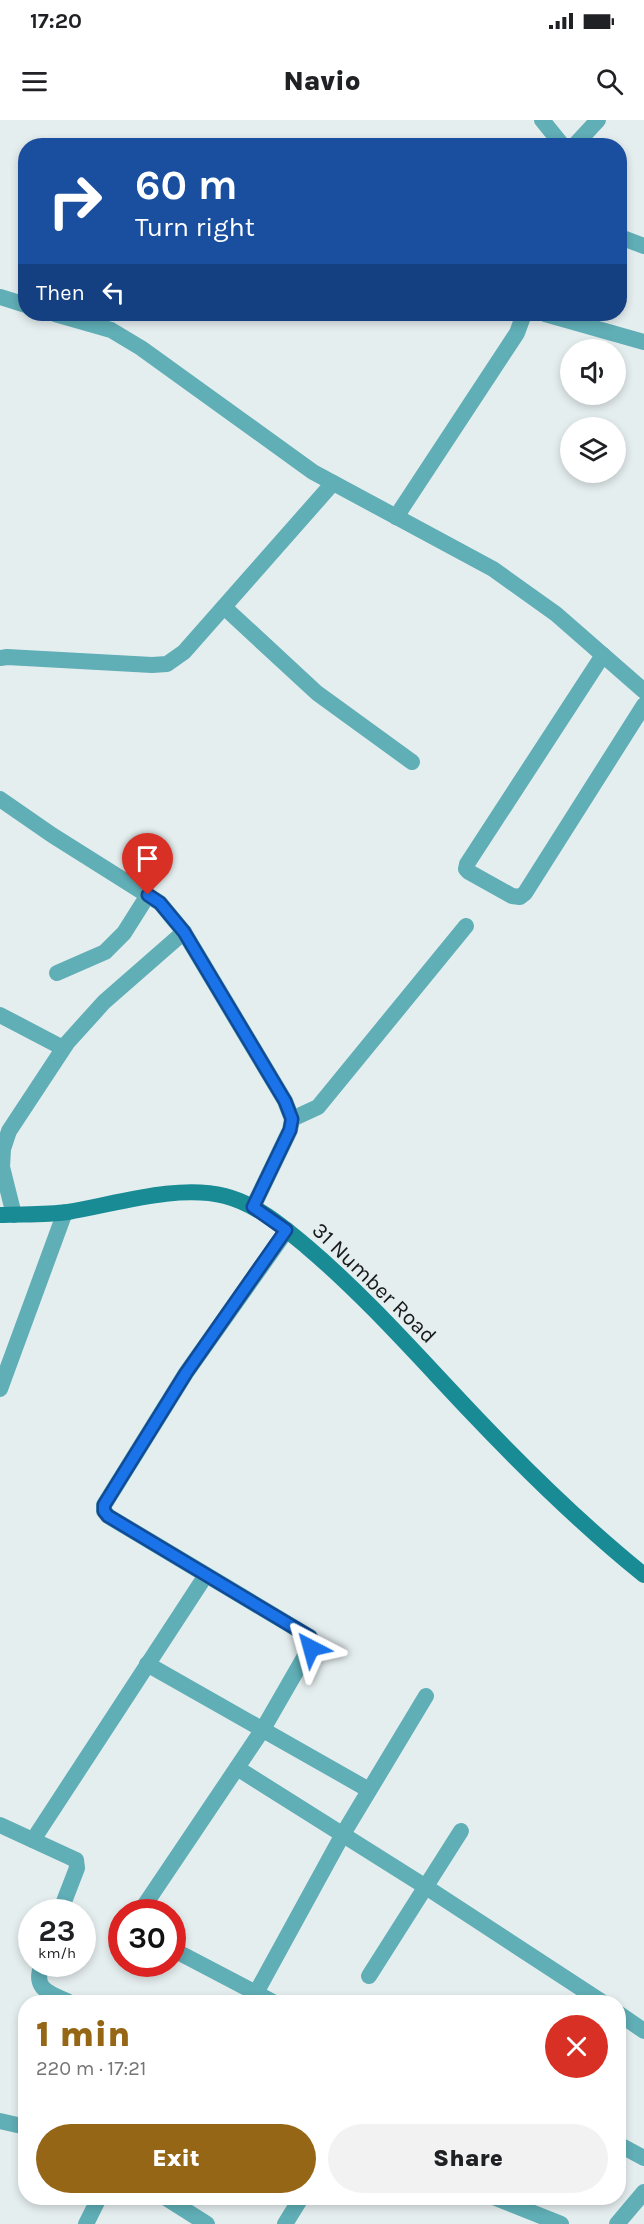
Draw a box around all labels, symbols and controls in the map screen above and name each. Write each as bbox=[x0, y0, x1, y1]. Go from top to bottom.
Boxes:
text: 17:20 bbox=[30, 8, 82, 34]
icon: menu bbox=[18, 65, 51, 98]
text: Navio bbox=[283, 65, 361, 97]
icon: search bbox=[593, 65, 626, 98]
text: 60 m bbox=[135, 160, 238, 210]
icon: right bbox=[36, 162, 114, 240]
text: Turn right bbox=[135, 211, 255, 243]
icon: left bbox=[97, 276, 130, 309]
text: Then bbox=[36, 280, 85, 306]
map controls bbox=[560, 339, 626, 483]
button: sound bbox=[560, 339, 626, 405]
button: layers bbox=[560, 417, 626, 483]
pin bbox=[122, 833, 173, 895]
icon: arrive bbox=[131, 842, 164, 875]
street label: 31 Number Road bbox=[306, 1217, 442, 1349]
position arrow bbox=[279, 1616, 343, 1680]
speed limit sign: 30 bbox=[108, 1899, 186, 1977]
text: 23 bbox=[39, 1913, 75, 1949]
text: km/h bbox=[38, 1944, 76, 1962]
text: 1 min bbox=[36, 2013, 130, 2055]
button: close bbox=[545, 2015, 608, 2078]
text: 220 m · 17:21 bbox=[36, 2057, 146, 2080]
button: Exit bbox=[36, 2124, 316, 2193]
button: Share bbox=[328, 2124, 608, 2193]

